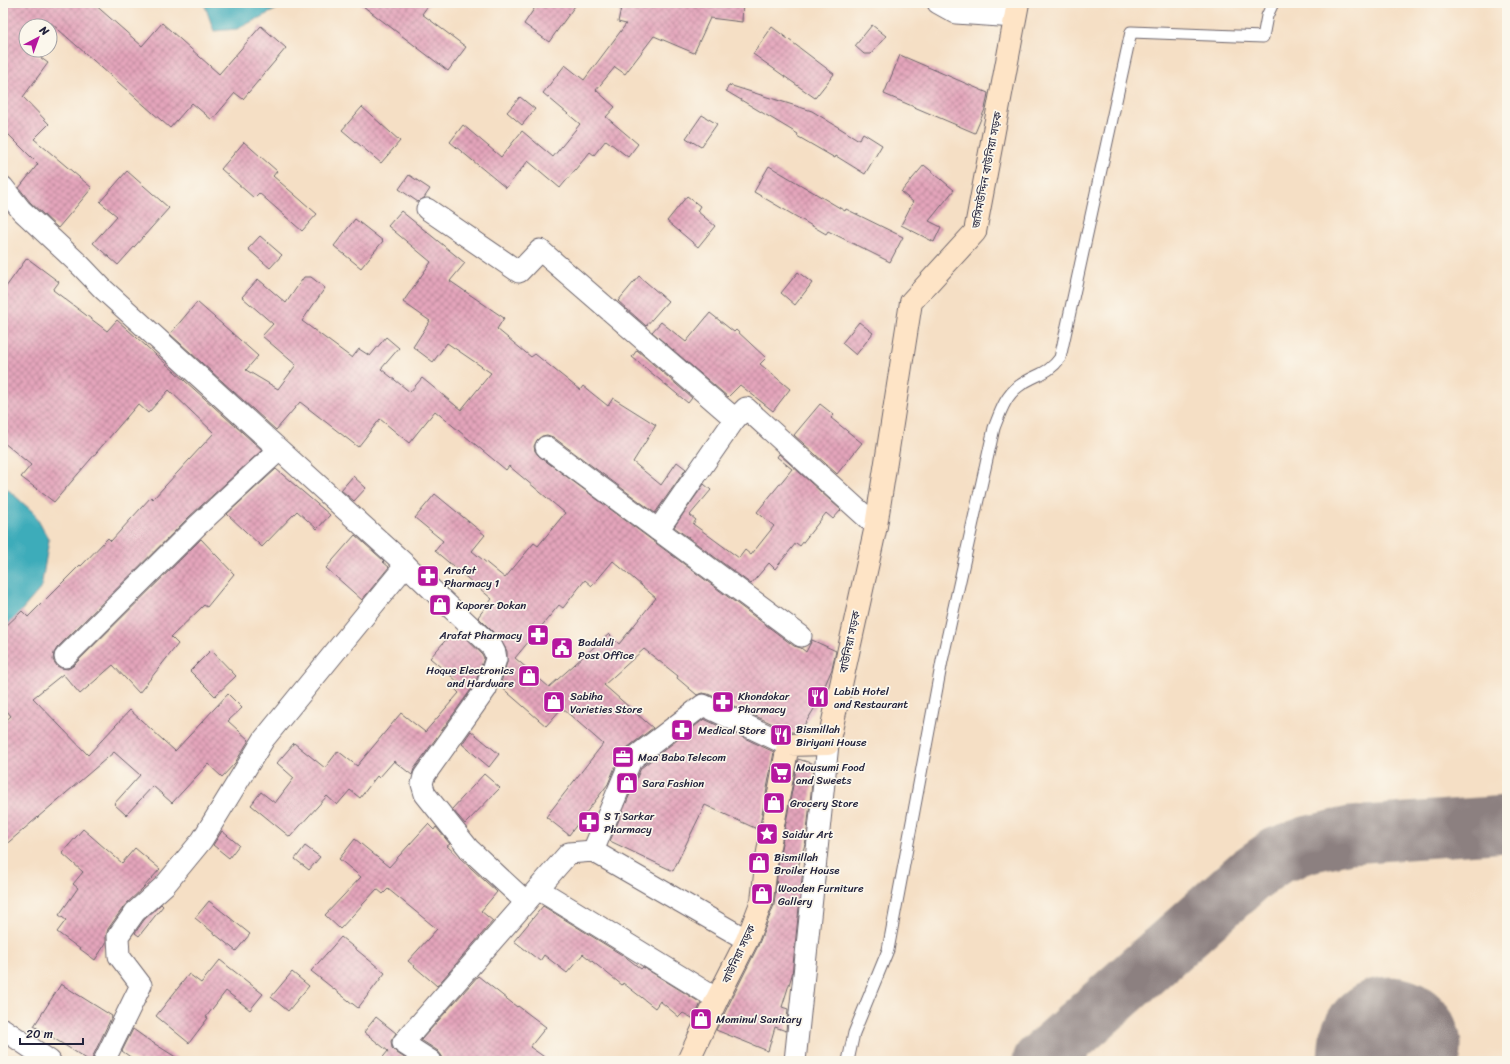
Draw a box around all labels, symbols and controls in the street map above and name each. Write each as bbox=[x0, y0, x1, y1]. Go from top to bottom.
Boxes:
north arrow bbox=[18, 18, 58, 58]
text: N bbox=[34, 21, 54, 41]
street label: জসিমউদ্দিন বাউনিয়া সড়ক bbox=[966, 110, 1008, 231]
place label: Arafat Pharmacy 1 bbox=[443, 561, 500, 593]
pharmacy icon: Arafat Pharmacy 1 bbox=[415, 563, 441, 589]
shop icon: Kaporer Dokan bbox=[427, 592, 453, 618]
place label: Kaporer Dokan bbox=[456, 596, 526, 615]
street label: বাউনিয়া সড়ক bbox=[834, 609, 866, 676]
pharmacy icon: Arafat Pharmacy bbox=[525, 622, 551, 648]
place label: Arafat Pharmacy bbox=[439, 626, 522, 645]
place label: Badaldi Post Office bbox=[578, 633, 634, 665]
public building icon: Badaldi Post Office bbox=[549, 635, 575, 661]
place label: Hoque Electronics and Hardware bbox=[426, 661, 515, 693]
shop icon: Hoque Electronics and Hardware bbox=[516, 663, 542, 689]
place label: Labib Hotel and Restaurant bbox=[834, 682, 908, 714]
restaurant icon: Labib Hotel and Restaurant bbox=[805, 684, 831, 710]
place label: Sabiha Varieties Store bbox=[570, 687, 643, 719]
place label: Khondokar Pharmacy bbox=[738, 687, 791, 719]
shop icon: Sabiha Varieties Store bbox=[541, 689, 567, 715]
pharmacy icon: Khondokar Pharmacy bbox=[710, 689, 736, 715]
pharmacy icon: Medical Store bbox=[669, 717, 695, 743]
place label: Bismillah Biriyani House bbox=[796, 720, 867, 752]
place label: Medical Store bbox=[698, 721, 766, 740]
restaurant icon: Bismillah Biriyani House bbox=[768, 722, 794, 748]
office icon: Maa Baba Telecom bbox=[610, 744, 636, 770]
place label: Maa Baba Telecom bbox=[638, 748, 727, 767]
place label: Mousumi Food and Sweets bbox=[796, 758, 866, 790]
supermarket icon: Mousumi Food and Sweets bbox=[768, 760, 794, 786]
shop icon: Sara Fashion bbox=[614, 770, 640, 796]
place label: Sara Fashion bbox=[642, 774, 704, 793]
shop icon: Grocery Store bbox=[761, 790, 787, 816]
place label: Grocery Store bbox=[790, 794, 859, 813]
place label: S T Sarkar Pharmacy bbox=[604, 807, 655, 839]
pharmacy icon: S T Sarkar Pharmacy bbox=[576, 809, 602, 835]
place icon: Saidur Art bbox=[754, 821, 780, 847]
place label: Saidur Art bbox=[782, 825, 833, 844]
place label: Bismillah Broiler House bbox=[774, 848, 840, 880]
shop icon: Bismillah Broiler House bbox=[746, 850, 772, 876]
place label: Wooden Furniture Gallery bbox=[778, 879, 864, 911]
shop icon: Wooden Furniture Gallery bbox=[749, 881, 775, 907]
street label: বাউনিয়া সড়ক bbox=[717, 921, 761, 988]
shop icon: Mominul Sanitary bbox=[688, 1006, 714, 1032]
place label: Mominul Sanitary bbox=[716, 1010, 802, 1029]
scale bar bbox=[20, 1020, 83, 1046]
text: 20 m bbox=[26, 1023, 53, 1045]

